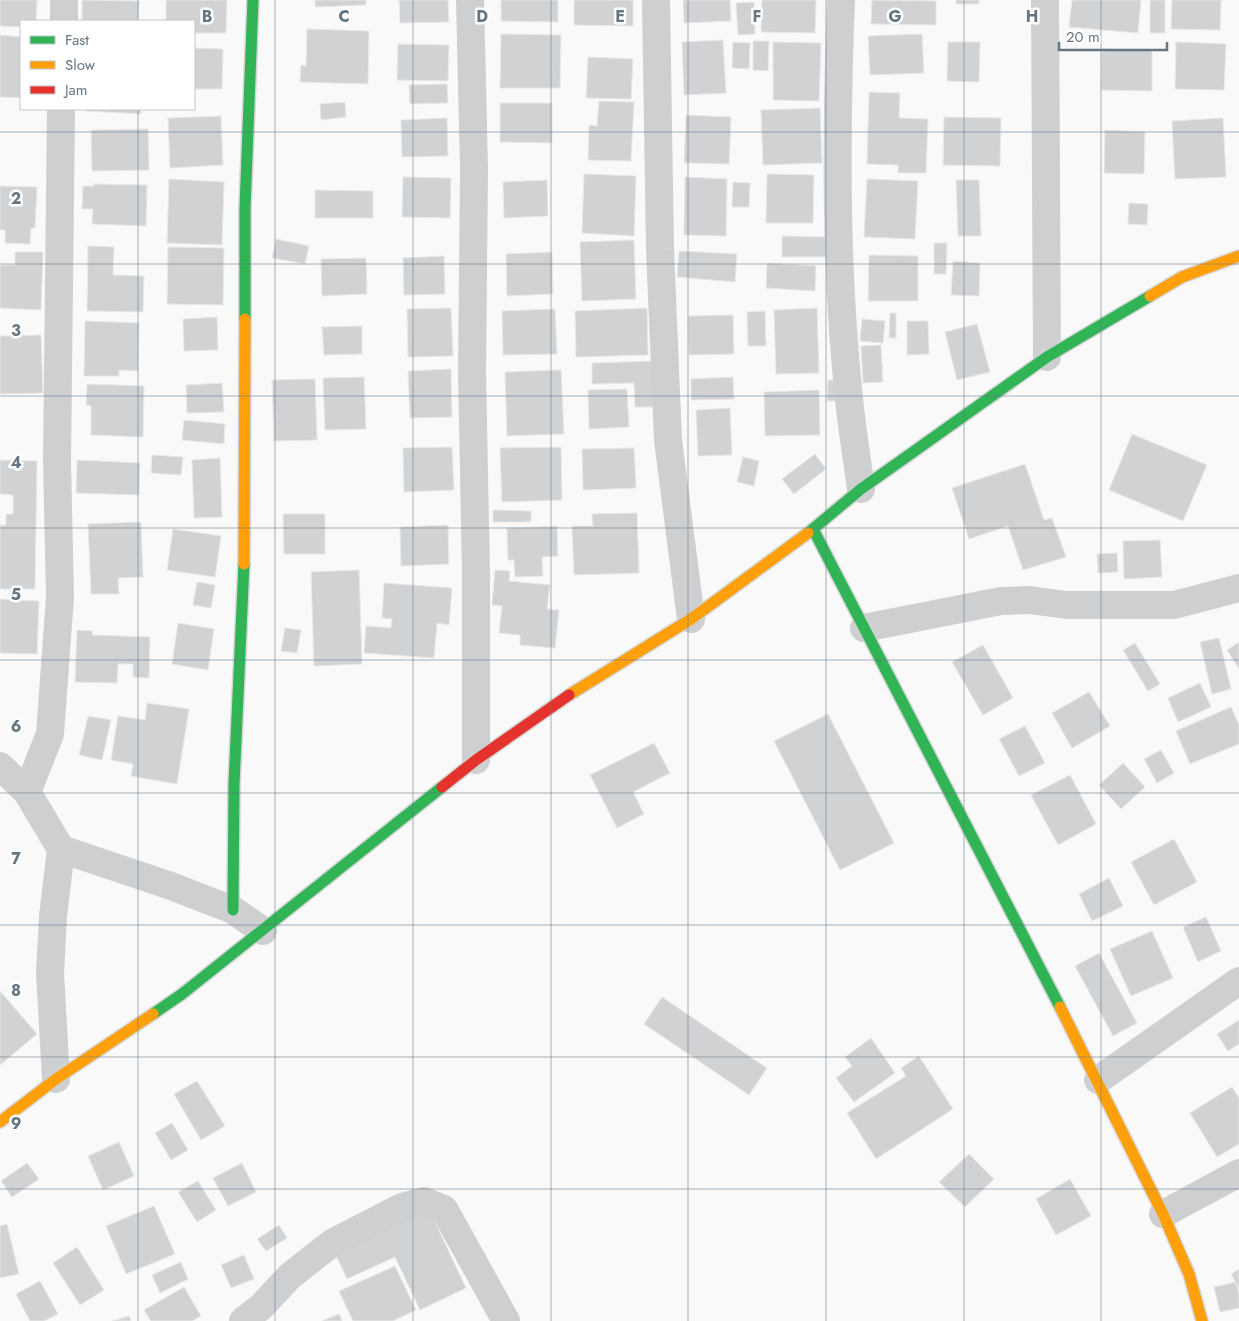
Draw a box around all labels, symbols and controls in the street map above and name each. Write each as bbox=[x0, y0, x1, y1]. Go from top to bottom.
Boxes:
text: B bbox=[202, 5, 212, 28]
text: C bbox=[338, 5, 350, 28]
text: D bbox=[476, 5, 488, 28]
text: E bbox=[615, 5, 625, 28]
text: F bbox=[753, 5, 761, 28]
text: G bbox=[888, 5, 902, 28]
text: H bbox=[1026, 5, 1038, 28]
legend bbox=[20, 20, 195, 110]
scale bar bbox=[1059, 20, 1166, 52]
text: 20 m bbox=[1066, 26, 1100, 48]
text: Fast bbox=[65, 29, 89, 51]
text: Slow bbox=[65, 54, 96, 76]
text: Jam bbox=[63, 79, 88, 101]
text: 2 bbox=[11, 187, 21, 210]
text: 3 bbox=[11, 319, 21, 342]
text: 4 bbox=[10, 451, 22, 474]
text: 5 bbox=[11, 583, 21, 606]
text: 6 bbox=[11, 715, 21, 738]
text: 7 bbox=[11, 847, 21, 870]
text: 8 bbox=[11, 979, 21, 1002]
text: 9 bbox=[11, 1112, 21, 1135]

